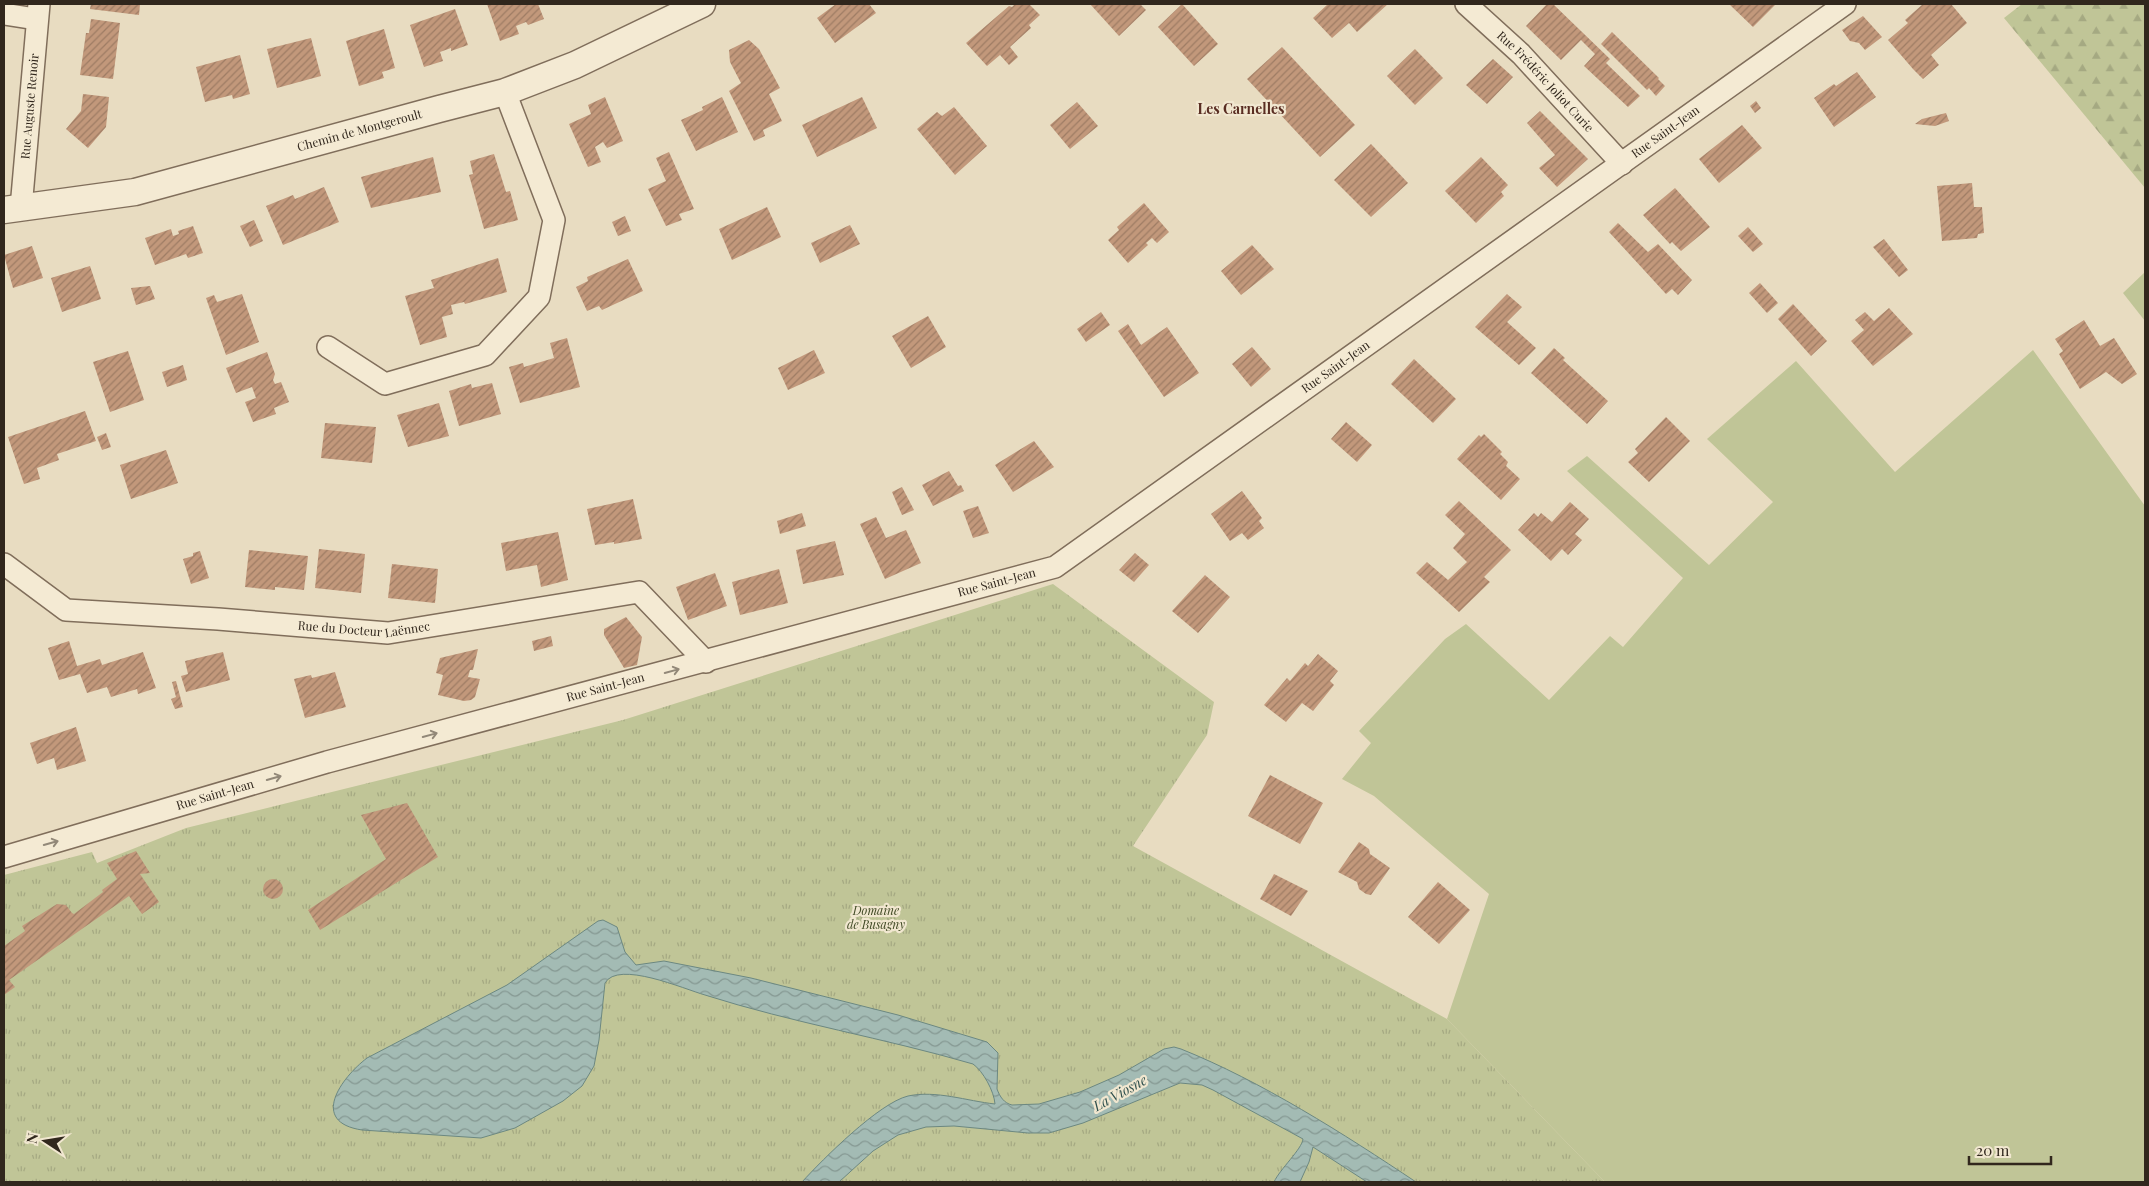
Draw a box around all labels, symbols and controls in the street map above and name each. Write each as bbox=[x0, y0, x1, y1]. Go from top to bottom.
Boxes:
street label: Rue Frédéric Joliot Curie bbox=[1494, 27, 1598, 135]
street label: Rue Auguste Renoir bbox=[16, 52, 42, 160]
district label: Les Carnelles bbox=[1198, 99, 1284, 118]
street label: Rue Saint-Jean bbox=[1628, 101, 1702, 161]
street label: Chemin de Montgeroult bbox=[295, 105, 424, 154]
street label: Rue Saint-Jean bbox=[1298, 336, 1372, 396]
street label: Rue Saint-Jean bbox=[956, 564, 1037, 600]
street label: Rue du Docteur Laënnec bbox=[297, 617, 431, 640]
one-way arrow bbox=[664, 666, 680, 675]
street label: Rue Saint-Jean bbox=[564, 668, 646, 705]
one-way arrow bbox=[422, 730, 438, 739]
one-way arrow bbox=[265, 772, 281, 782]
street label: Rue Saint-Jean bbox=[174, 775, 256, 813]
one-way arrow bbox=[42, 837, 58, 847]
park label: Domaine de Busagny bbox=[847, 902, 905, 932]
water label: La Viosne bbox=[1089, 1070, 1150, 1116]
north arrow bbox=[20, 1116, 70, 1166]
text: N bbox=[21, 1131, 42, 1145]
scale bar bbox=[1969, 1134, 2052, 1166]
text: 20 m bbox=[1976, 1140, 2010, 1160]

